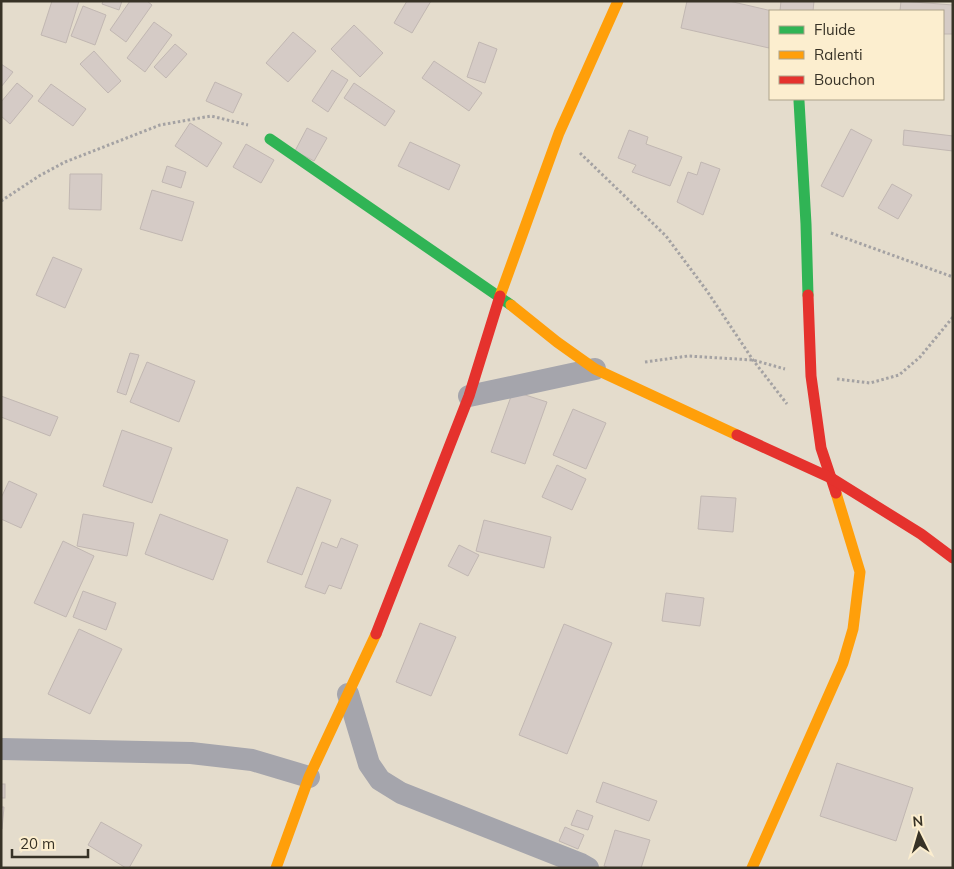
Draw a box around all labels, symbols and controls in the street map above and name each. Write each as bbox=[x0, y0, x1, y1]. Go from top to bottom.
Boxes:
legend bbox=[769, 10, 944, 100]
text: Fluide bbox=[814, 20, 855, 39]
text: Ralenti bbox=[814, 45, 863, 64]
text: Bouchon bbox=[814, 70, 875, 89]
north arrow bbox=[894, 809, 944, 859]
text: N bbox=[912, 812, 924, 830]
scale bar bbox=[12, 826, 89, 858]
text: 20 m bbox=[20, 834, 55, 853]

